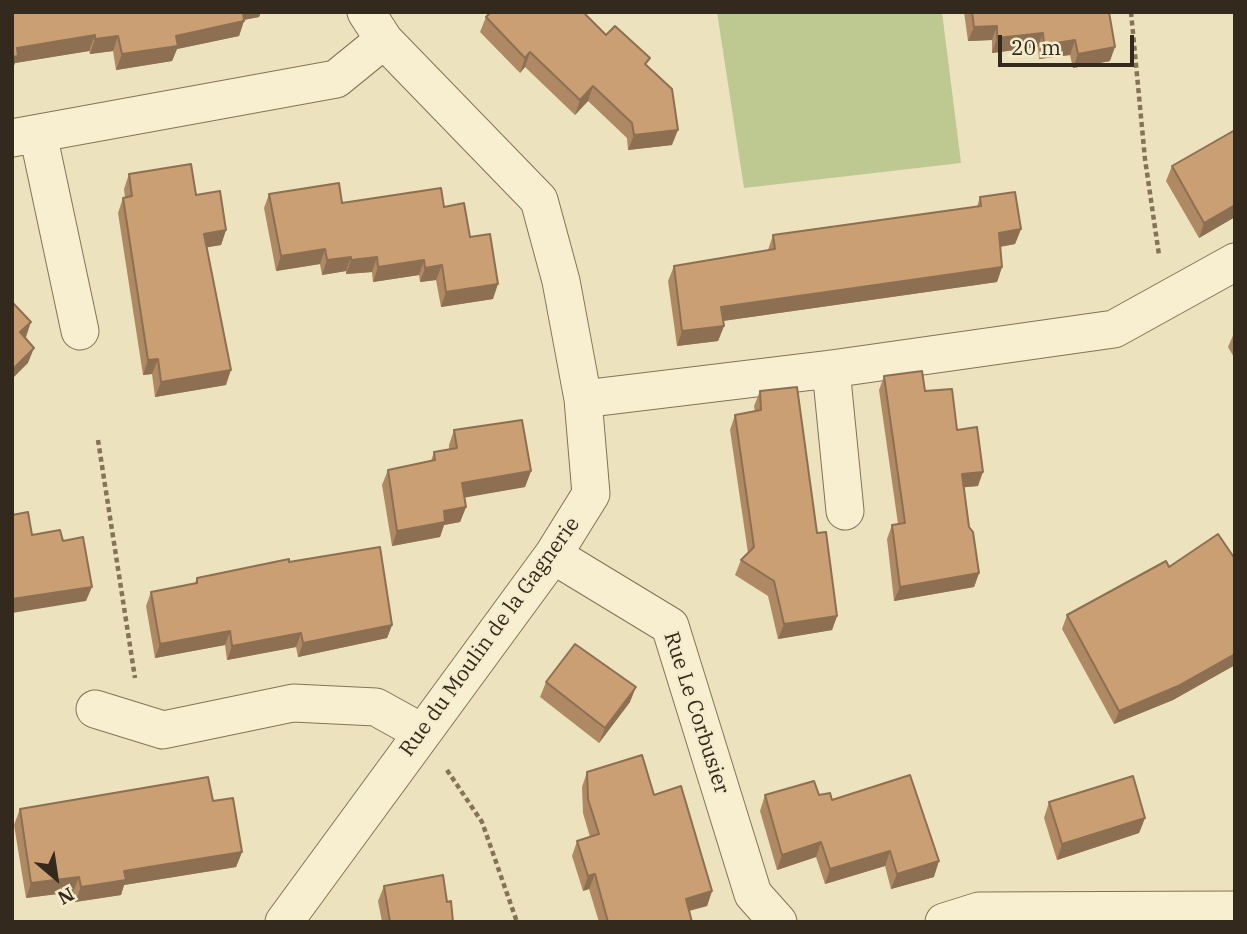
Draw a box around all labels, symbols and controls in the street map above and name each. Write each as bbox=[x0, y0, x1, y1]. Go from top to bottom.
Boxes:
scale bar bbox=[1002, 21, 1138, 65]
text: 20 m bbox=[1011, 33, 1061, 61]
street label: Rue du Moulin de la Gagnerie bbox=[395, 512, 585, 762]
street label: Rue Le Corbusier bbox=[658, 629, 734, 797]
north arrow bbox=[21, 843, 91, 913]
text: N bbox=[54, 882, 79, 911]

